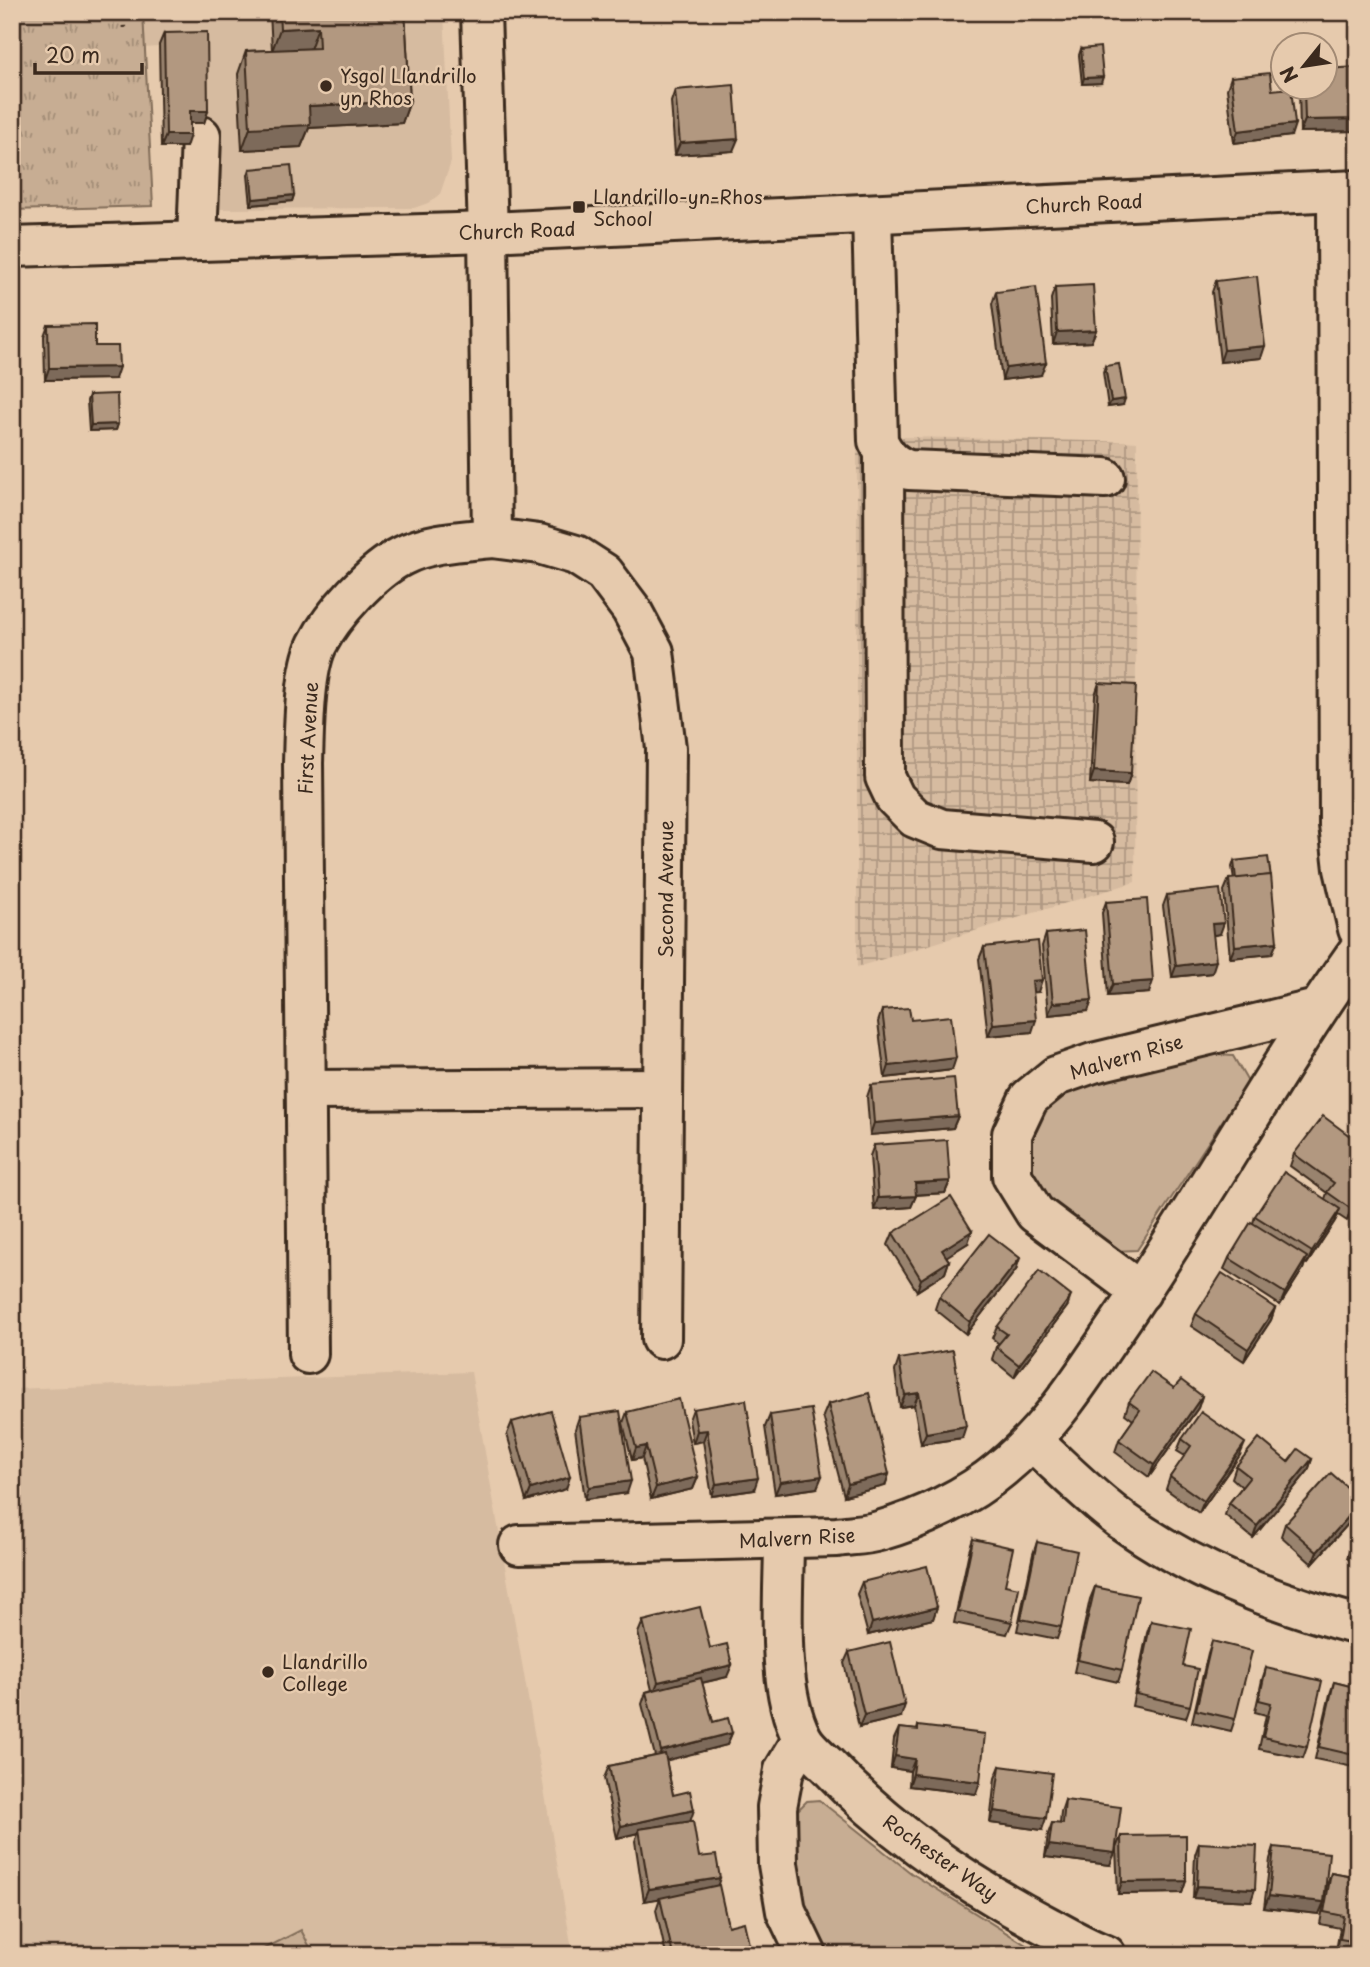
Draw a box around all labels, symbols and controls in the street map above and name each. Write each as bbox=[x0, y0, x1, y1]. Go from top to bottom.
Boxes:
scale bar bbox=[35, 32, 142, 76]
north arrow bbox=[1268, 32, 1338, 102]
text: 20 m bbox=[46, 38, 100, 70]
place label: Ysgol Llandrillo yn Rhos bbox=[340, 61, 477, 111]
text: N bbox=[1273, 61, 1304, 89]
marker: Ysgol Llandrillo yn Rhos bbox=[318, 78, 334, 94]
place label: Llandrillo-yn-Rhos School bbox=[593, 182, 763, 232]
street label: Church Road bbox=[1025, 186, 1143, 220]
marker: Llandrillo-yn-Rhos School bbox=[571, 199, 587, 215]
street label: Church Road bbox=[458, 214, 576, 246]
street label: First Avenue bbox=[290, 681, 324, 795]
street label: Second Avenue bbox=[651, 820, 679, 958]
street label: Malvern Rise bbox=[1066, 1026, 1186, 1086]
street label: Malvern Rise bbox=[738, 1520, 856, 1554]
place label: Llandrillo College bbox=[282, 1647, 368, 1697]
marker: Llandrillo College bbox=[260, 1664, 276, 1680]
street label: Rochester Way bbox=[878, 1807, 1004, 1907]

